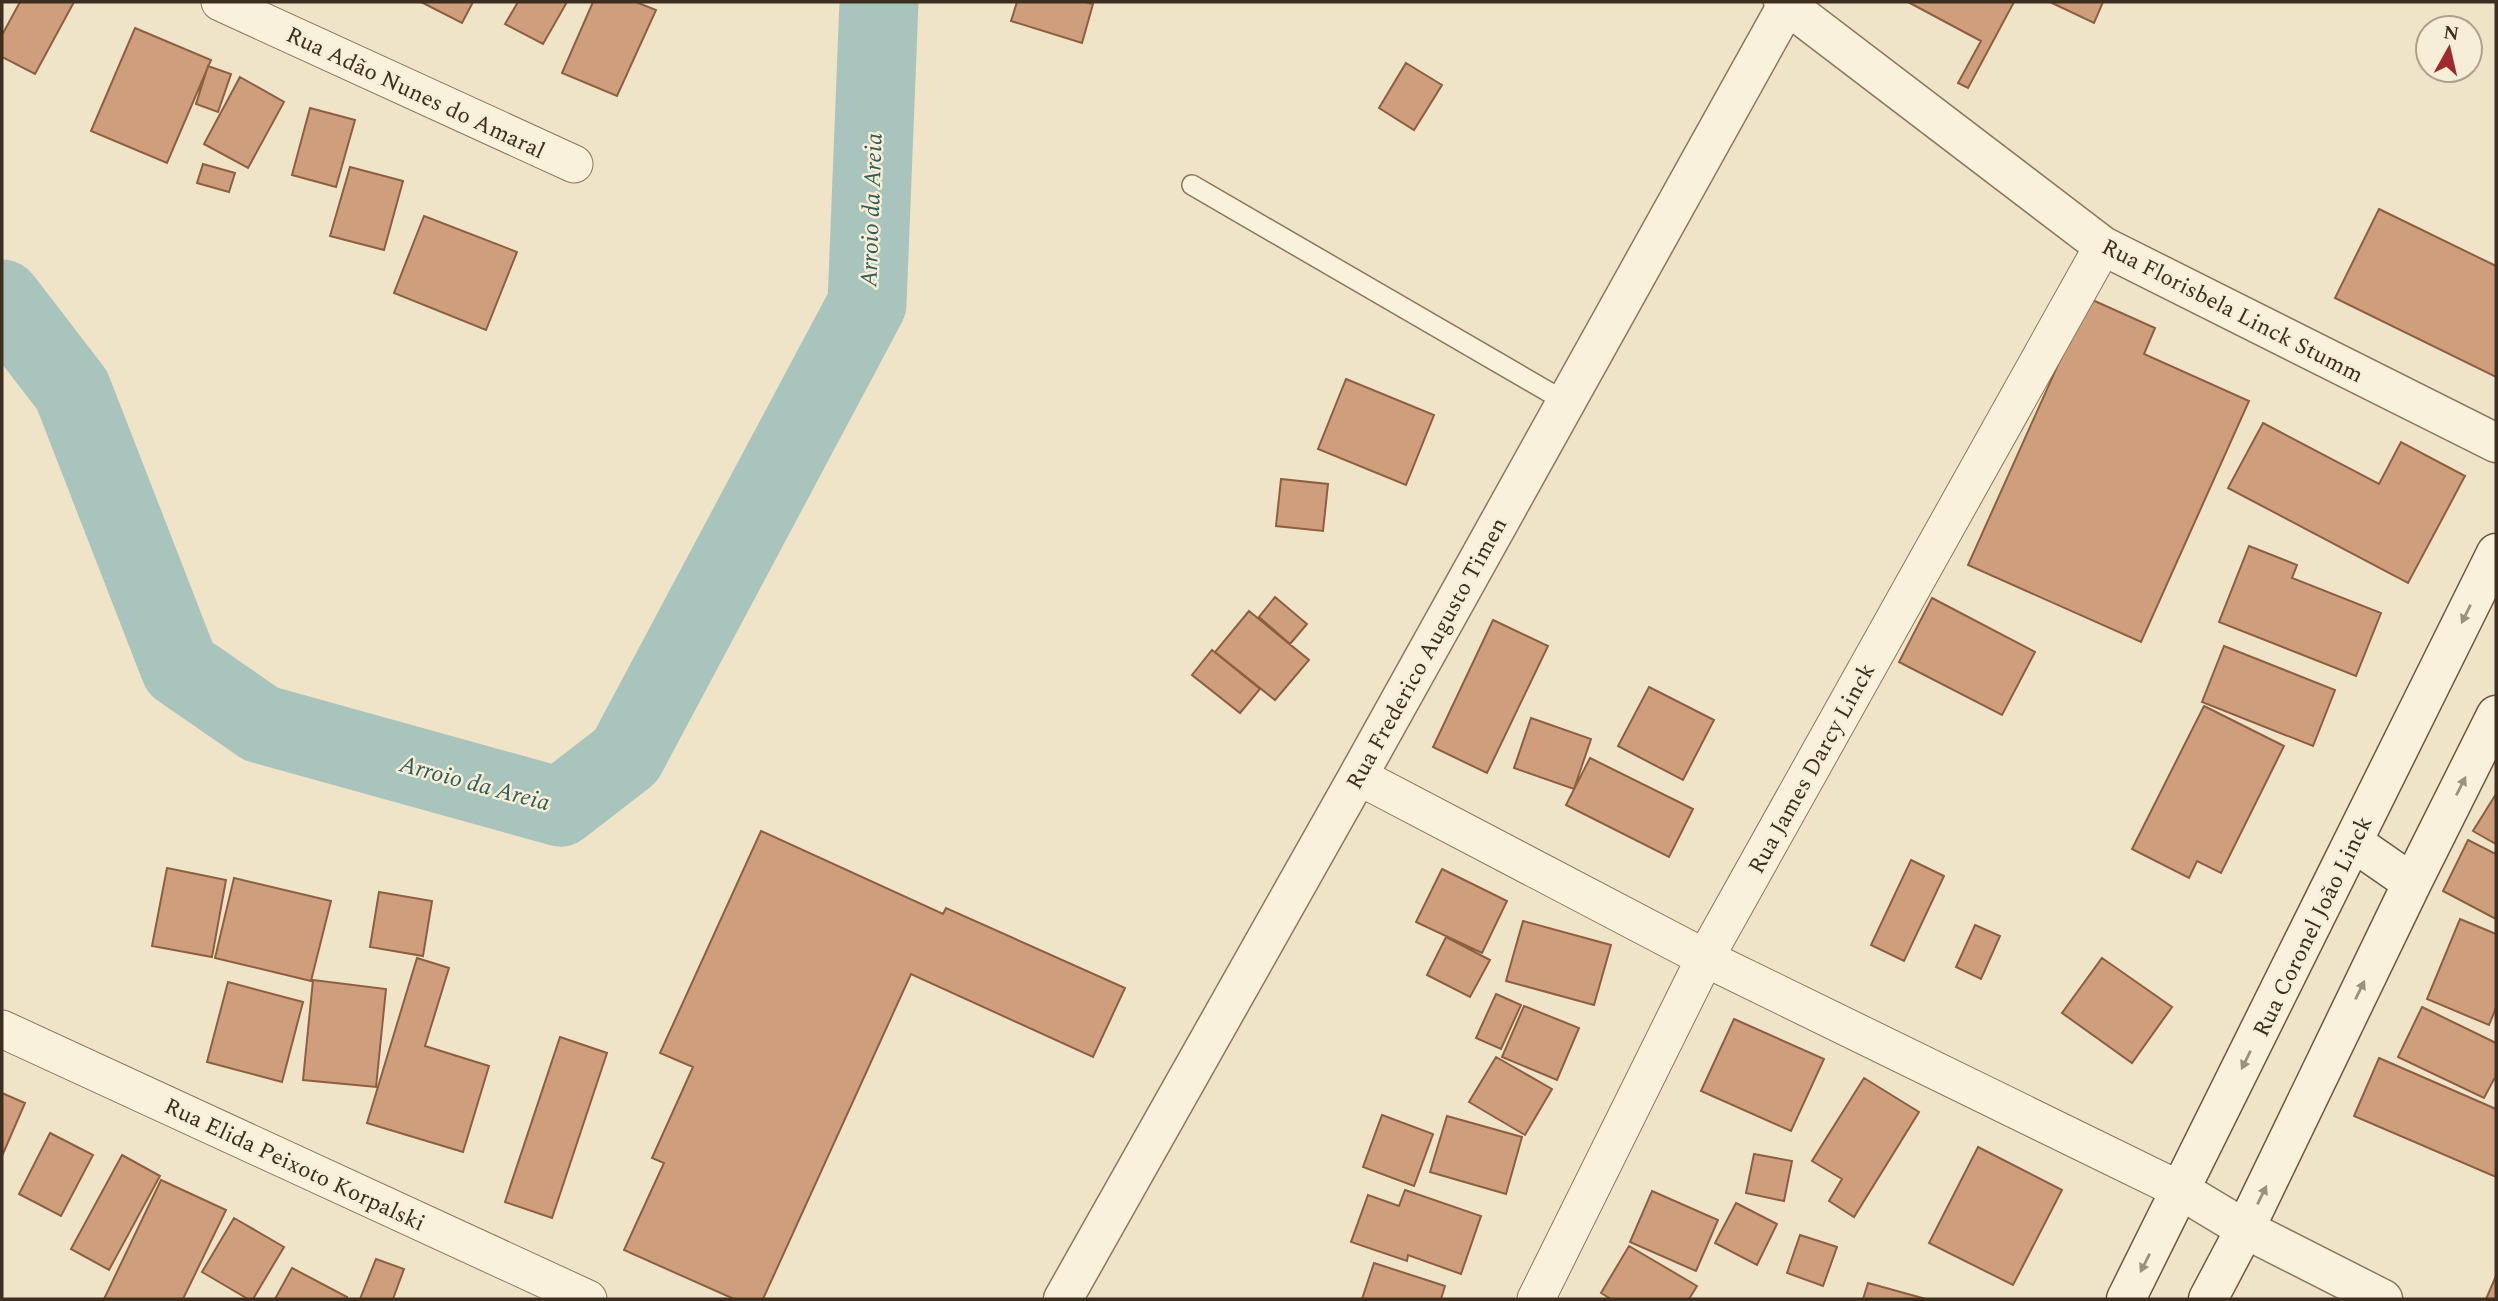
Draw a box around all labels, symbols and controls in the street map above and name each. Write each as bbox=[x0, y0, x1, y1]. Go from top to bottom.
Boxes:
north arrow bbox=[2414, 14, 2484, 84]
street label: Rua Adão Nunes do Amaral bbox=[280, 18, 551, 169]
text: N bbox=[2441, 18, 2461, 49]
water label: Arroio da Areia bbox=[851, 132, 893, 289]
street label: Rua Florisbela Linck Stumm bbox=[2095, 230, 2369, 393]
street label: Rua Frederico Augusto Timen bbox=[1338, 511, 1517, 796]
one-way arrow bbox=[2460, 604, 2472, 624]
street label: Rua James Darcy Linck bbox=[1740, 657, 1885, 881]
water label: Arroio da Areia bbox=[395, 746, 554, 821]
one-way arrow bbox=[2455, 776, 2466, 796]
street label: Rua Coronel João Linck bbox=[2245, 810, 2382, 1043]
one-way arrow bbox=[2355, 980, 2366, 1000]
one-way arrow bbox=[2241, 1050, 2252, 1070]
street label: Rua Elida Peixoto Korpalski bbox=[158, 1089, 431, 1241]
one-way arrow bbox=[2256, 1185, 2267, 1205]
one-way arrow bbox=[2139, 1253, 2150, 1273]

